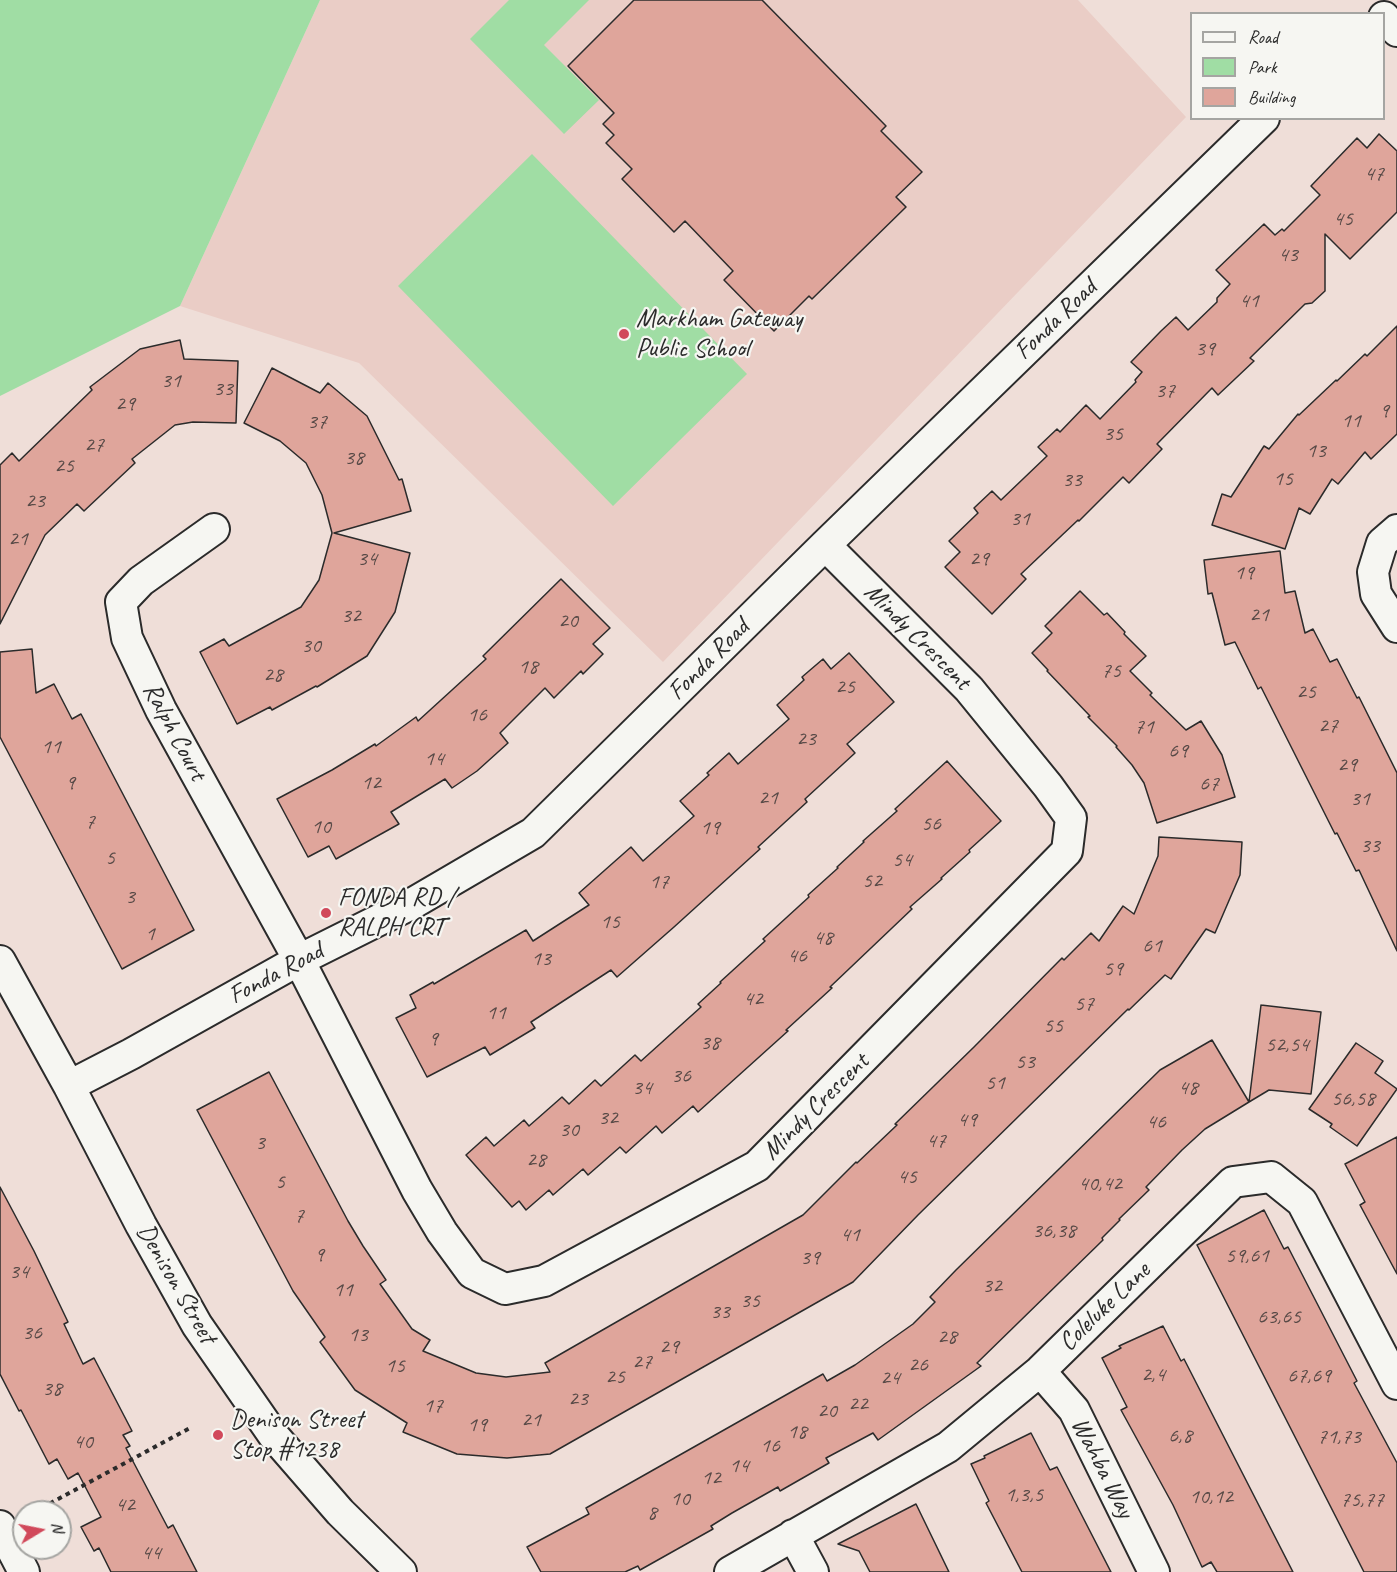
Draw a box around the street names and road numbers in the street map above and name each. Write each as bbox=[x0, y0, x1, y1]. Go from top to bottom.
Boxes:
street label: Fonda Road bbox=[1008, 273, 1104, 367]
street label: Mindy Crescent bbox=[857, 577, 977, 697]
street label: Fonda Road bbox=[662, 613, 756, 707]
street label: Ralph Court bbox=[135, 678, 213, 786]
street label: Fonda Road bbox=[223, 936, 329, 1012]
street label: Mindy Crescent bbox=[756, 1047, 876, 1167]
street label: Denison Street bbox=[129, 1219, 223, 1349]
street label: Coleluke Lane bbox=[1053, 1256, 1157, 1358]
street label: Wahba Way bbox=[1063, 1413, 1141, 1523]

